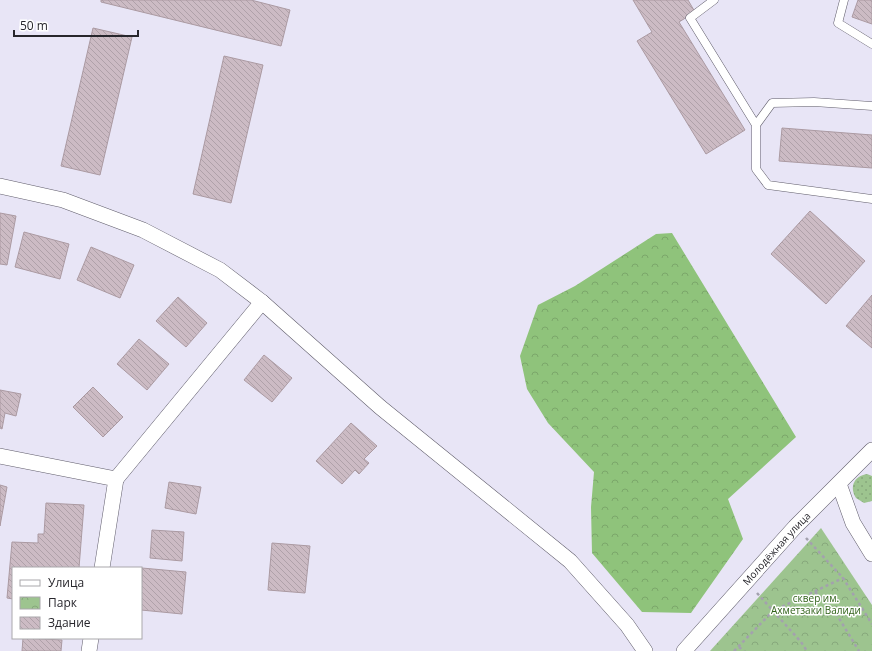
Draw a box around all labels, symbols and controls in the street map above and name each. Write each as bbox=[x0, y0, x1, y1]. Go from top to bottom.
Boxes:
scale bar bbox=[14, 12, 138, 38]
text: 50 m bbox=[20, 17, 48, 34]
street label: Молодёжная улица bbox=[739, 509, 813, 588]
legend bbox=[12, 567, 142, 639]
text: Улица bbox=[48, 574, 84, 591]
park label: сквер им. Ахметзаки Валиди bbox=[771, 591, 861, 617]
text: Парк bbox=[48, 594, 78, 611]
text: Здание bbox=[48, 614, 91, 631]

